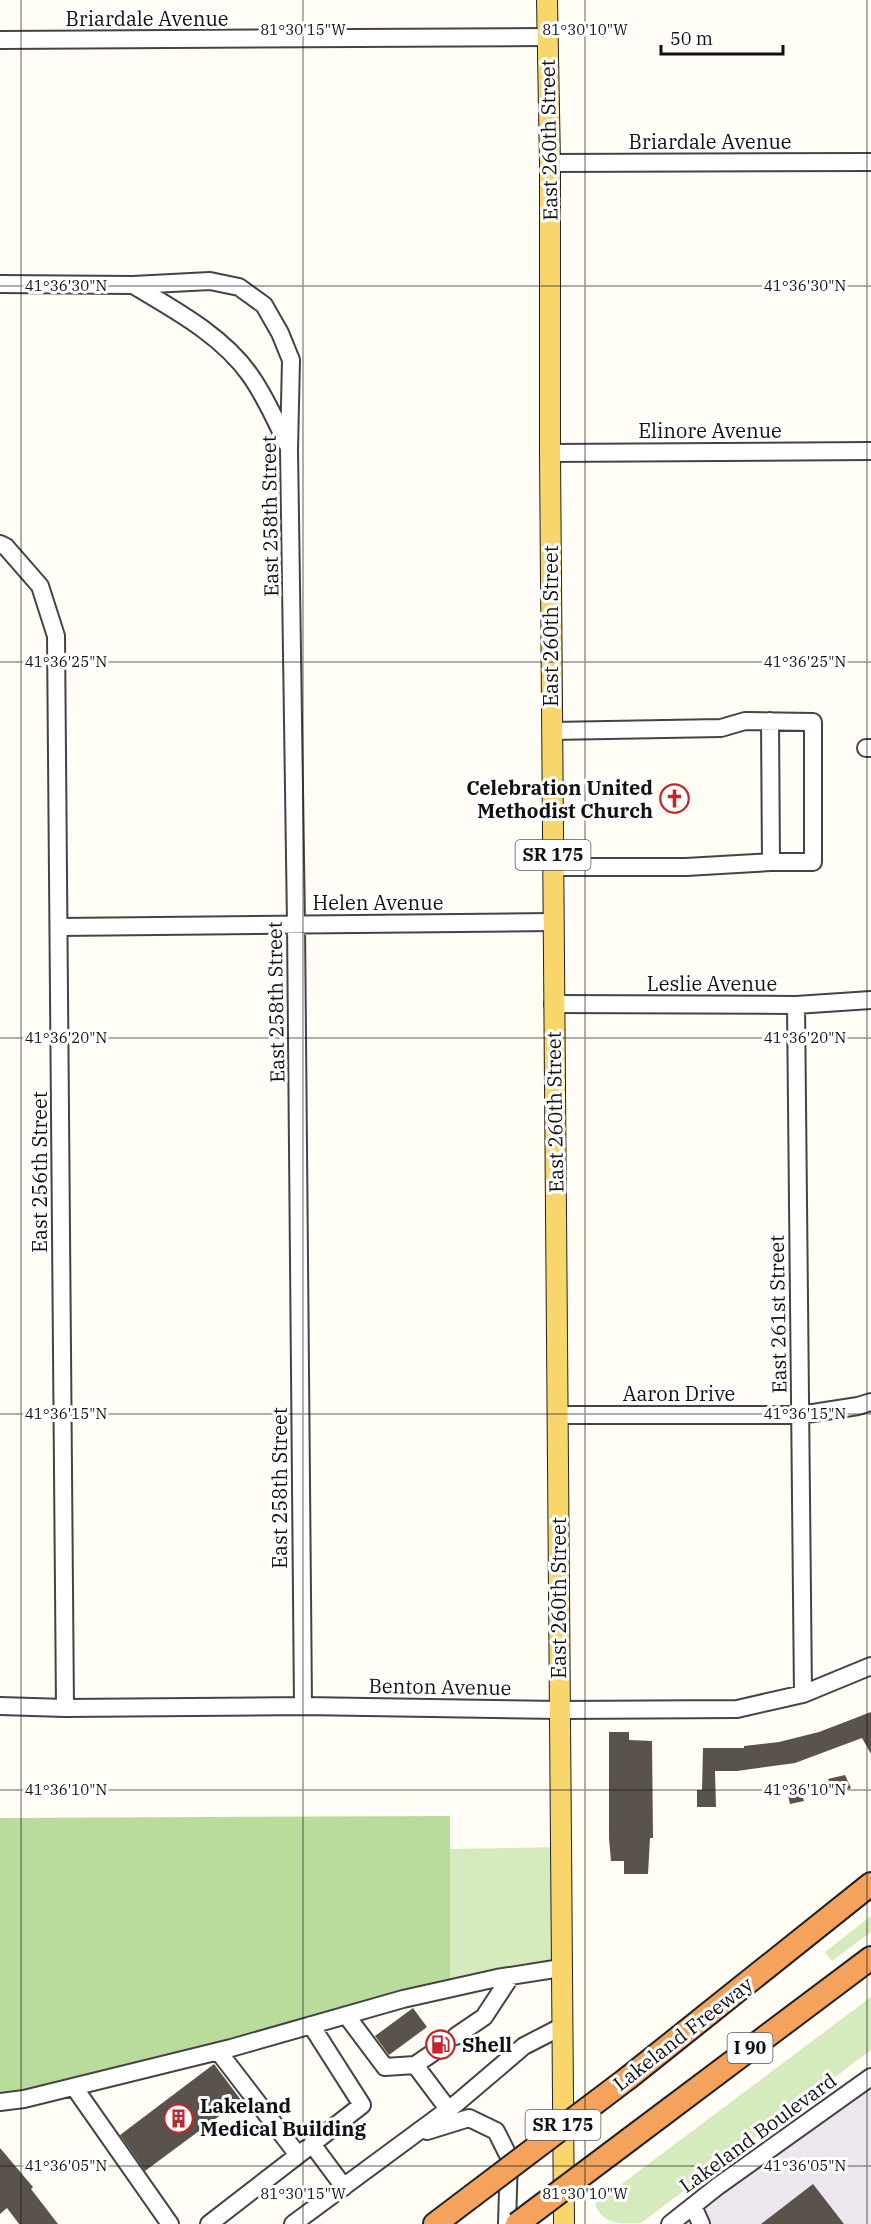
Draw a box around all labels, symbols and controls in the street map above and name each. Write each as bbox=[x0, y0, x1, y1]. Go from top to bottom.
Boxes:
street label: Briardale Avenue bbox=[65, 5, 229, 32]
scale bar bbox=[661, 18, 782, 56]
text: 81°30'15"W bbox=[260, 20, 346, 39]
text: 81°30'10"W bbox=[542, 20, 628, 39]
text: 50 m bbox=[670, 27, 713, 50]
street label: East 260th Street bbox=[534, 59, 563, 221]
street label: Briardale Avenue bbox=[628, 128, 792, 155]
text: 41°36'30"N bbox=[25, 276, 107, 295]
text: 41°36'30"N bbox=[764, 276, 846, 295]
street label: Elinore Avenue bbox=[638, 417, 782, 444]
street label: East 258th Street bbox=[255, 435, 284, 597]
street label: East 260th Street bbox=[537, 545, 564, 707]
text: 41°36'25"N bbox=[25, 652, 107, 671]
text: 41°36'25"N bbox=[764, 652, 846, 671]
place label: Celebration United Methodist Church bbox=[466, 774, 653, 824]
church icon: Celebration United Methodist Church bbox=[658, 783, 690, 815]
road number: SR 175 bbox=[516, 840, 590, 870]
street label: Helen Avenue bbox=[313, 889, 443, 916]
street label: East 258th Street bbox=[261, 921, 290, 1083]
street label: Leslie Avenue bbox=[647, 970, 777, 997]
text: 41°36'20"N bbox=[25, 1028, 107, 1047]
text: 41°36'20"N bbox=[764, 1028, 846, 1047]
street label: East 260th Street bbox=[540, 1031, 569, 1193]
street label: East 256th Street bbox=[26, 1091, 53, 1253]
street label: East 261st Street bbox=[763, 1235, 792, 1394]
street label: Aaron Drive bbox=[623, 1380, 735, 1407]
text: 41°36'15"N bbox=[25, 1404, 107, 1423]
text: 41°36'15"N bbox=[764, 1404, 846, 1423]
street label: East 258th Street bbox=[266, 1407, 293, 1569]
street label: East 260th Street bbox=[545, 1517, 572, 1679]
street label: Benton Avenue bbox=[368, 1672, 512, 1701]
text: 41°36'10"N bbox=[25, 1780, 107, 1799]
text: 41°36'10"N bbox=[764, 1780, 846, 1799]
street label: Lakeland Freeway bbox=[607, 1970, 758, 2097]
fuel station icon: Shell bbox=[425, 2029, 457, 2061]
place label: Shell bbox=[462, 2031, 512, 2058]
road number: I 90 bbox=[728, 2033, 772, 2063]
street label: Lakeland Boulevard bbox=[674, 2067, 842, 2199]
place label: Lakeland Medical Building bbox=[200, 2092, 367, 2142]
building icon: Lakeland Medical Building bbox=[163, 2102, 195, 2134]
road number: SR 175 bbox=[526, 2110, 600, 2140]
text: 41°36'05"N bbox=[25, 2156, 107, 2175]
text: 41°36'05"N bbox=[764, 2156, 846, 2175]
text: 81°30'15"W bbox=[260, 2184, 346, 2203]
text: 81°30'10"W bbox=[542, 2184, 628, 2203]

